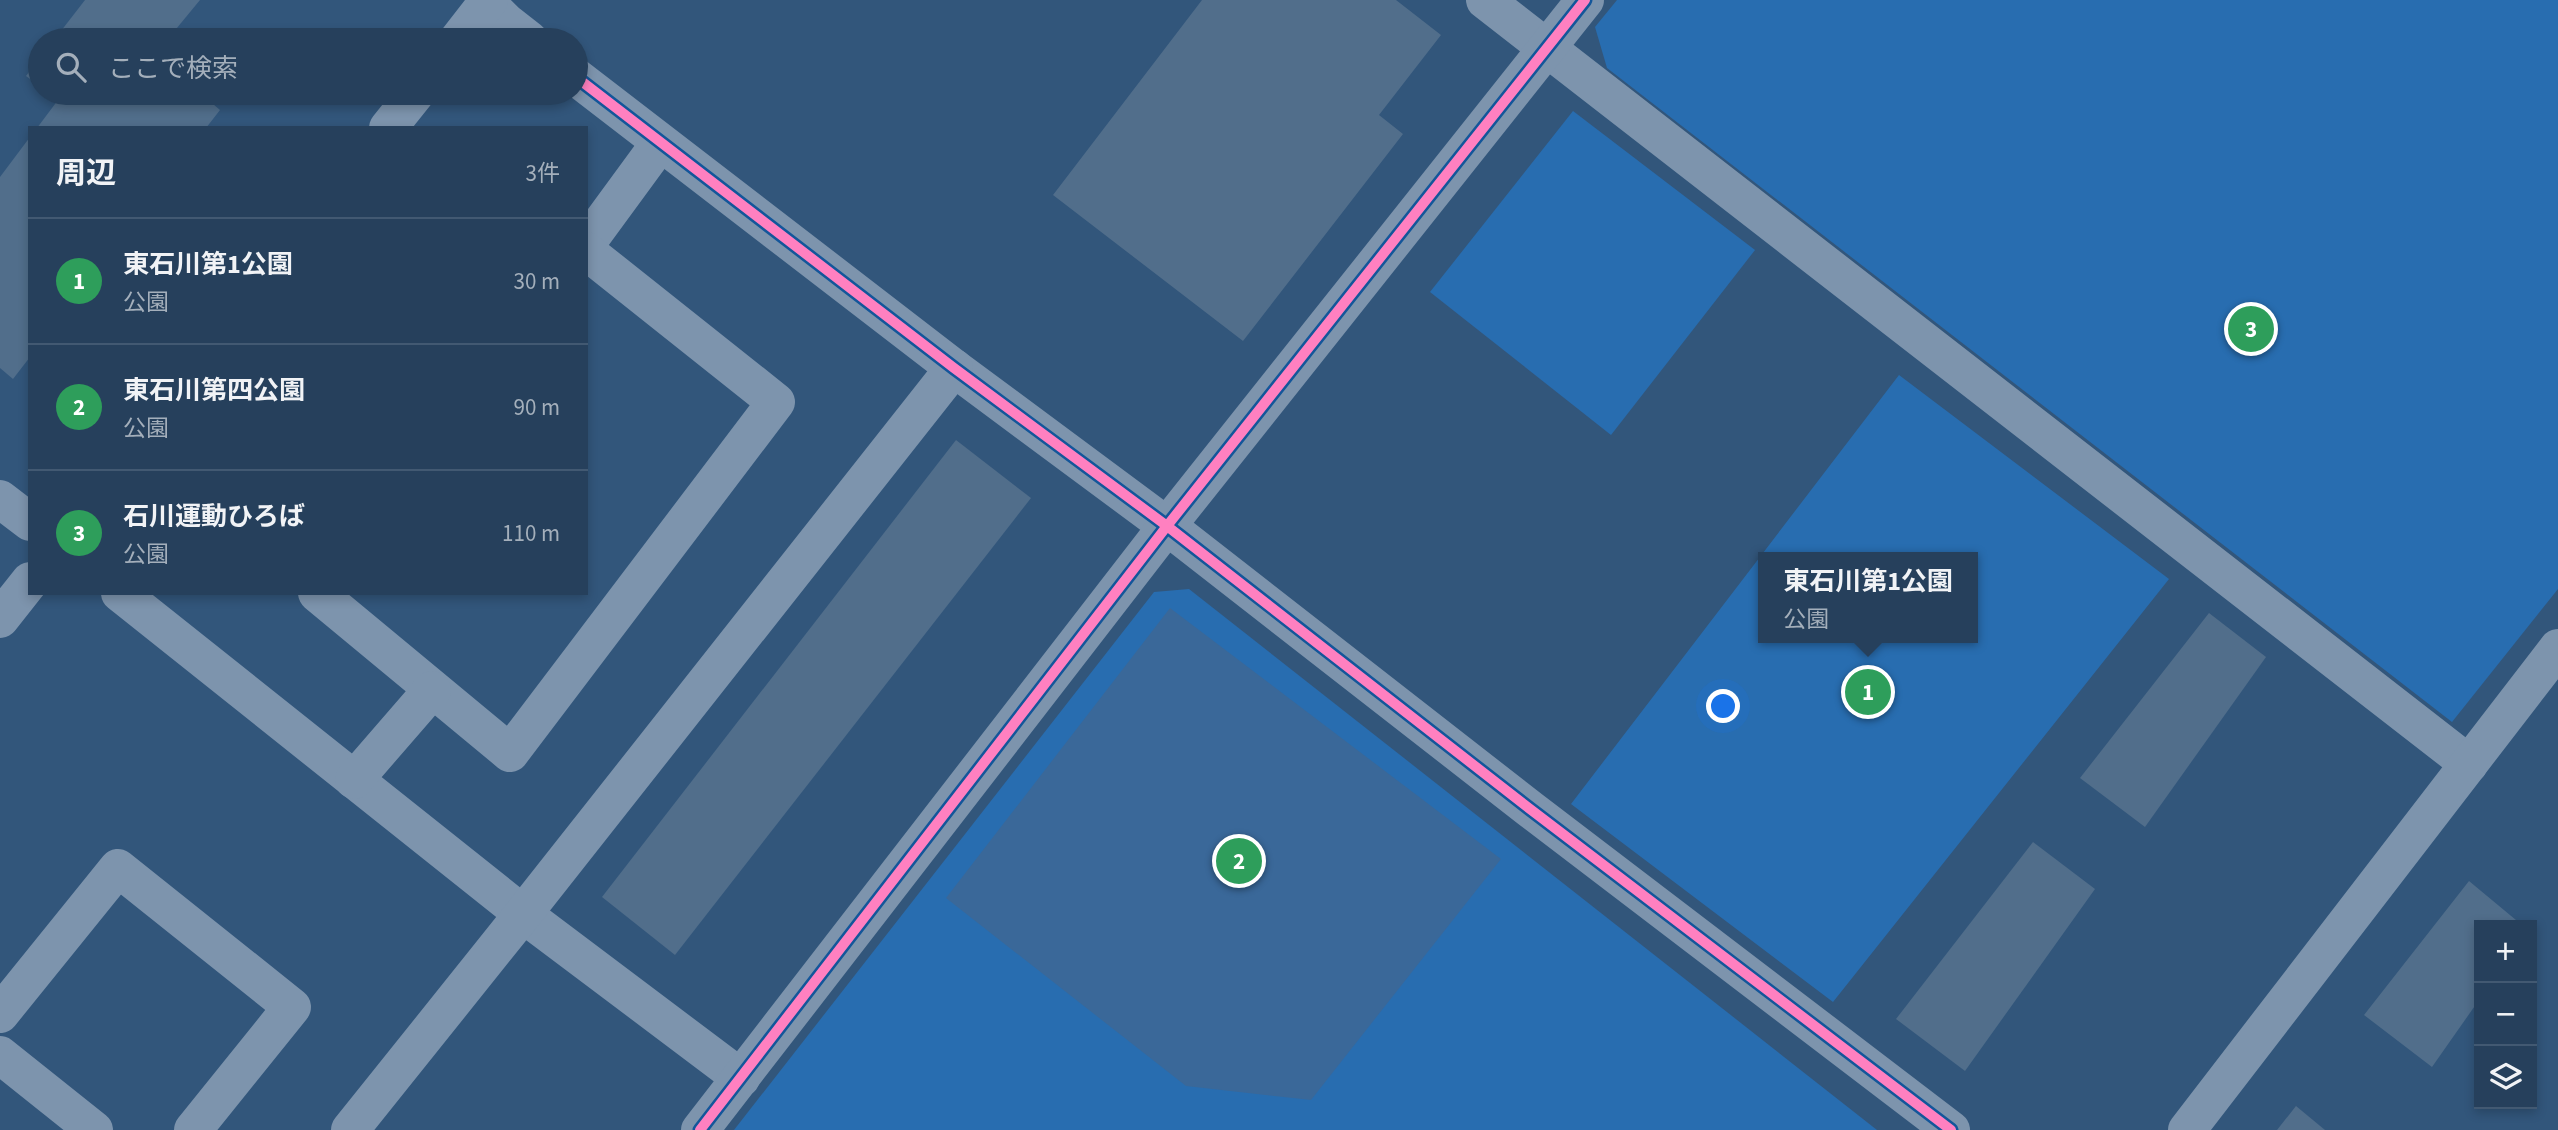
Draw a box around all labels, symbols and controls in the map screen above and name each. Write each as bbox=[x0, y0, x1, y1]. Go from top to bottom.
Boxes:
search box bbox=[28, 28, 588, 105]
icon: search bbox=[52, 48, 90, 86]
text: ここで検索 bbox=[108, 50, 238, 87]
text: 周辺 bbox=[56, 152, 116, 195]
text: 3件 bbox=[526, 157, 560, 190]
text: 東石川第1公園 bbox=[123, 246, 293, 283]
text: 1 bbox=[73, 265, 85, 298]
text: 30 m bbox=[513, 265, 560, 298]
text: 公園 bbox=[123, 286, 169, 319]
pin: 3 bbox=[2228, 303, 2274, 355]
text: 東石川第四公園 bbox=[123, 372, 305, 409]
text: 2 bbox=[73, 391, 85, 424]
text: 90 m bbox=[513, 391, 560, 424]
text: 公園 bbox=[123, 412, 169, 445]
text: 石川運動ひろば bbox=[123, 498, 305, 535]
text: 3 bbox=[73, 517, 85, 550]
text: 110 m bbox=[502, 517, 560, 550]
text: 公園 bbox=[123, 538, 169, 571]
popup bbox=[1758, 552, 1978, 643]
text: 東石川第1公園 bbox=[1783, 563, 1953, 600]
text: 公園 bbox=[1783, 603, 1829, 636]
pin: 1 bbox=[1845, 666, 1891, 718]
your location bbox=[1706, 689, 1740, 723]
pin: 2 bbox=[1216, 835, 1262, 887]
map controls bbox=[2474, 920, 2537, 1109]
button: + bbox=[2474, 920, 2537, 983]
button: − bbox=[2474, 983, 2537, 1046]
button: layers bbox=[2474, 1046, 2537, 1109]

